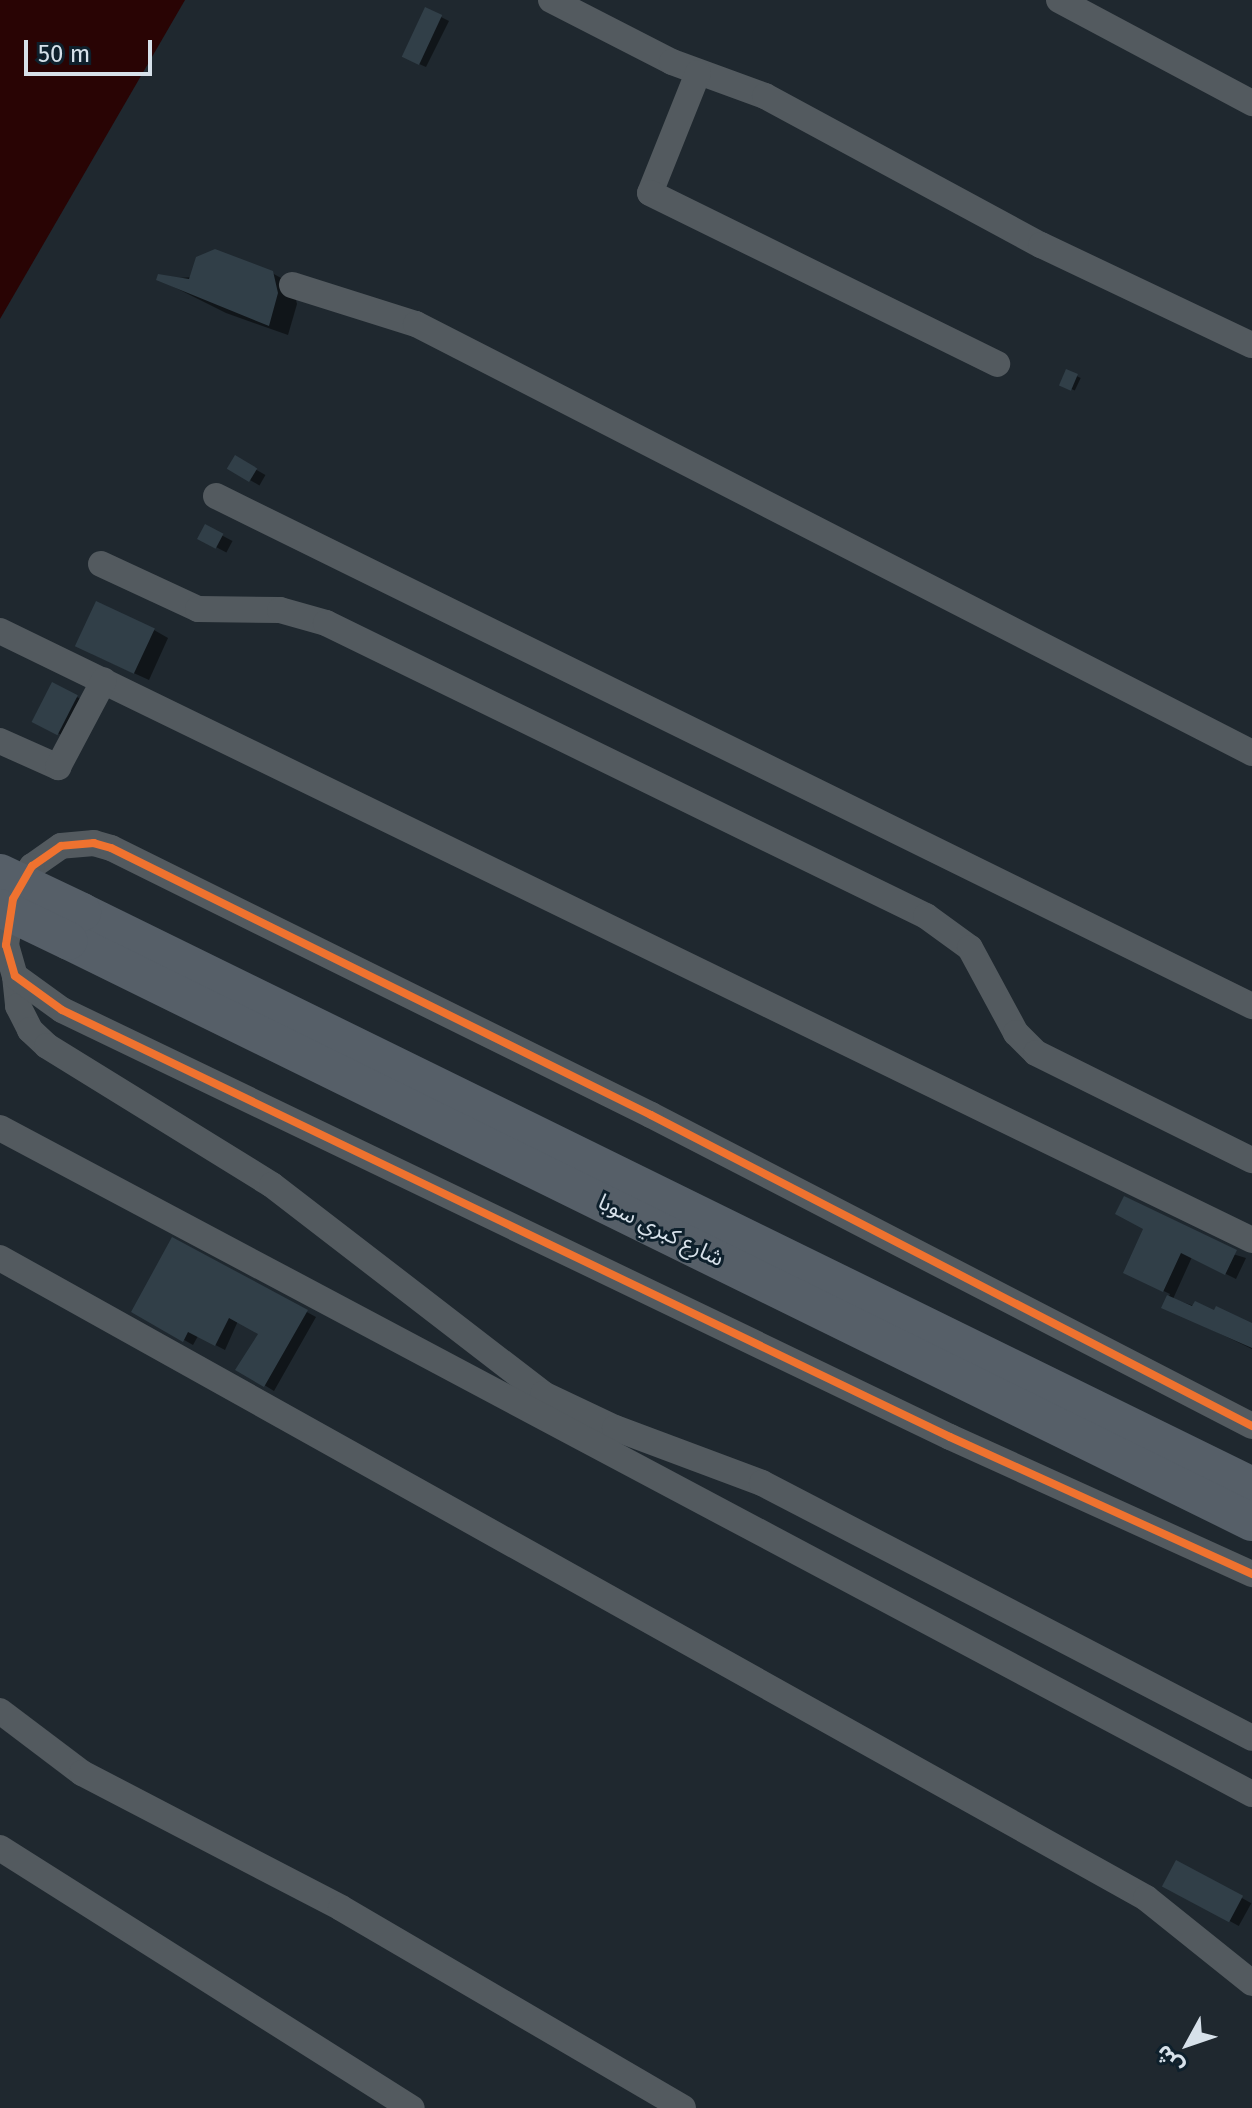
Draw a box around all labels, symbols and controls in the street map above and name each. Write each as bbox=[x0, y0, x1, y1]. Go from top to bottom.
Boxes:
scale bar bbox=[28, 24, 156, 74]
text: 50 m bbox=[38, 40, 90, 68]
street label: شارع كبري سوبا bbox=[594, 1188, 728, 1272]
north arrow bbox=[1148, 2004, 1228, 2084]
text: ش bbox=[1149, 2040, 1189, 2080]

